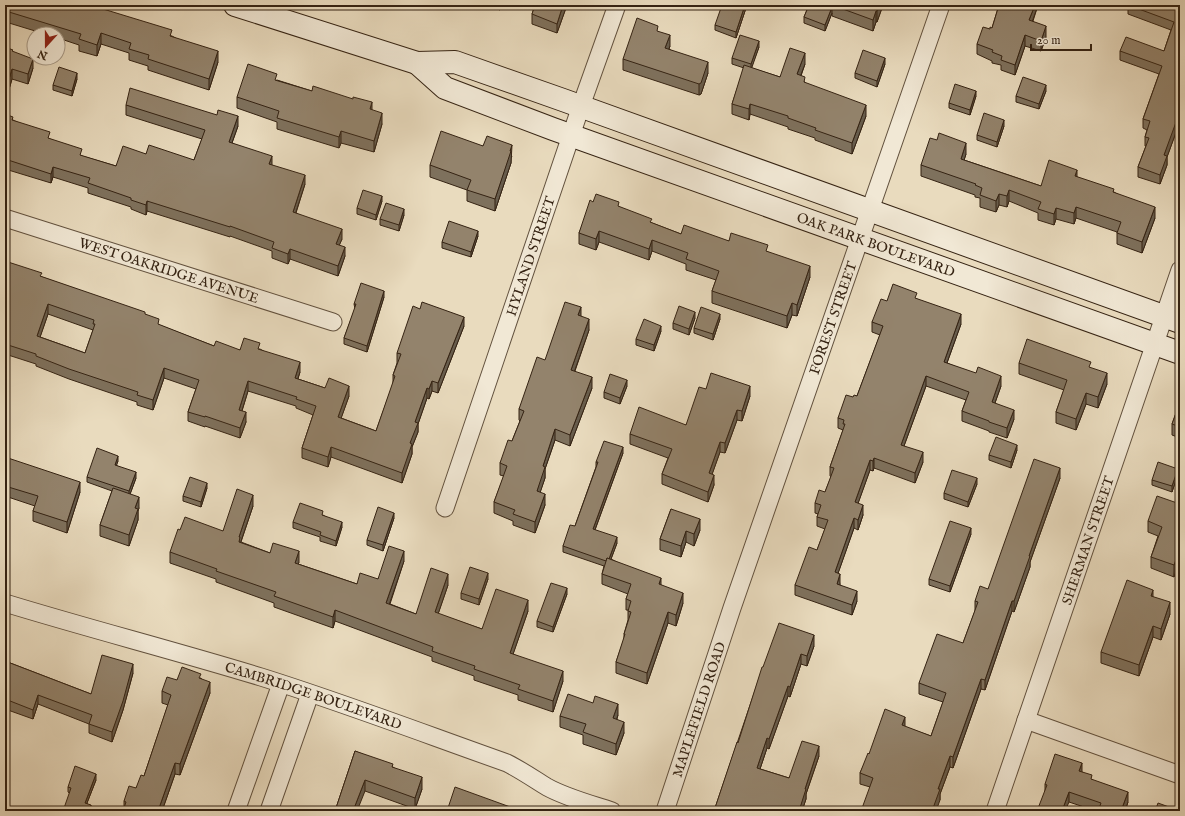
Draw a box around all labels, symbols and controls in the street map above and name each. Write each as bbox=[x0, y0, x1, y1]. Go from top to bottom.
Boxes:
north arrow bbox=[26, 26, 66, 66]
scale bar bbox=[1031, 26, 1091, 52]
text: 20 m bbox=[1037, 33, 1060, 48]
text: N bbox=[35, 46, 51, 63]
street label: HYLAND STREET bbox=[503, 193, 560, 319]
street label: OAK PARK BOULEVARD bbox=[794, 209, 957, 282]
street label: WEST OAKRIDGE AVENUE bbox=[77, 234, 261, 308]
street label: FOREST STREET bbox=[806, 258, 862, 377]
street label: SHERMAN STREET bbox=[1058, 473, 1119, 607]
street label: MAPLEFIELD ROAD bbox=[669, 640, 730, 780]
street label: CAMBRIDGE BOULEVARD bbox=[223, 659, 404, 734]

